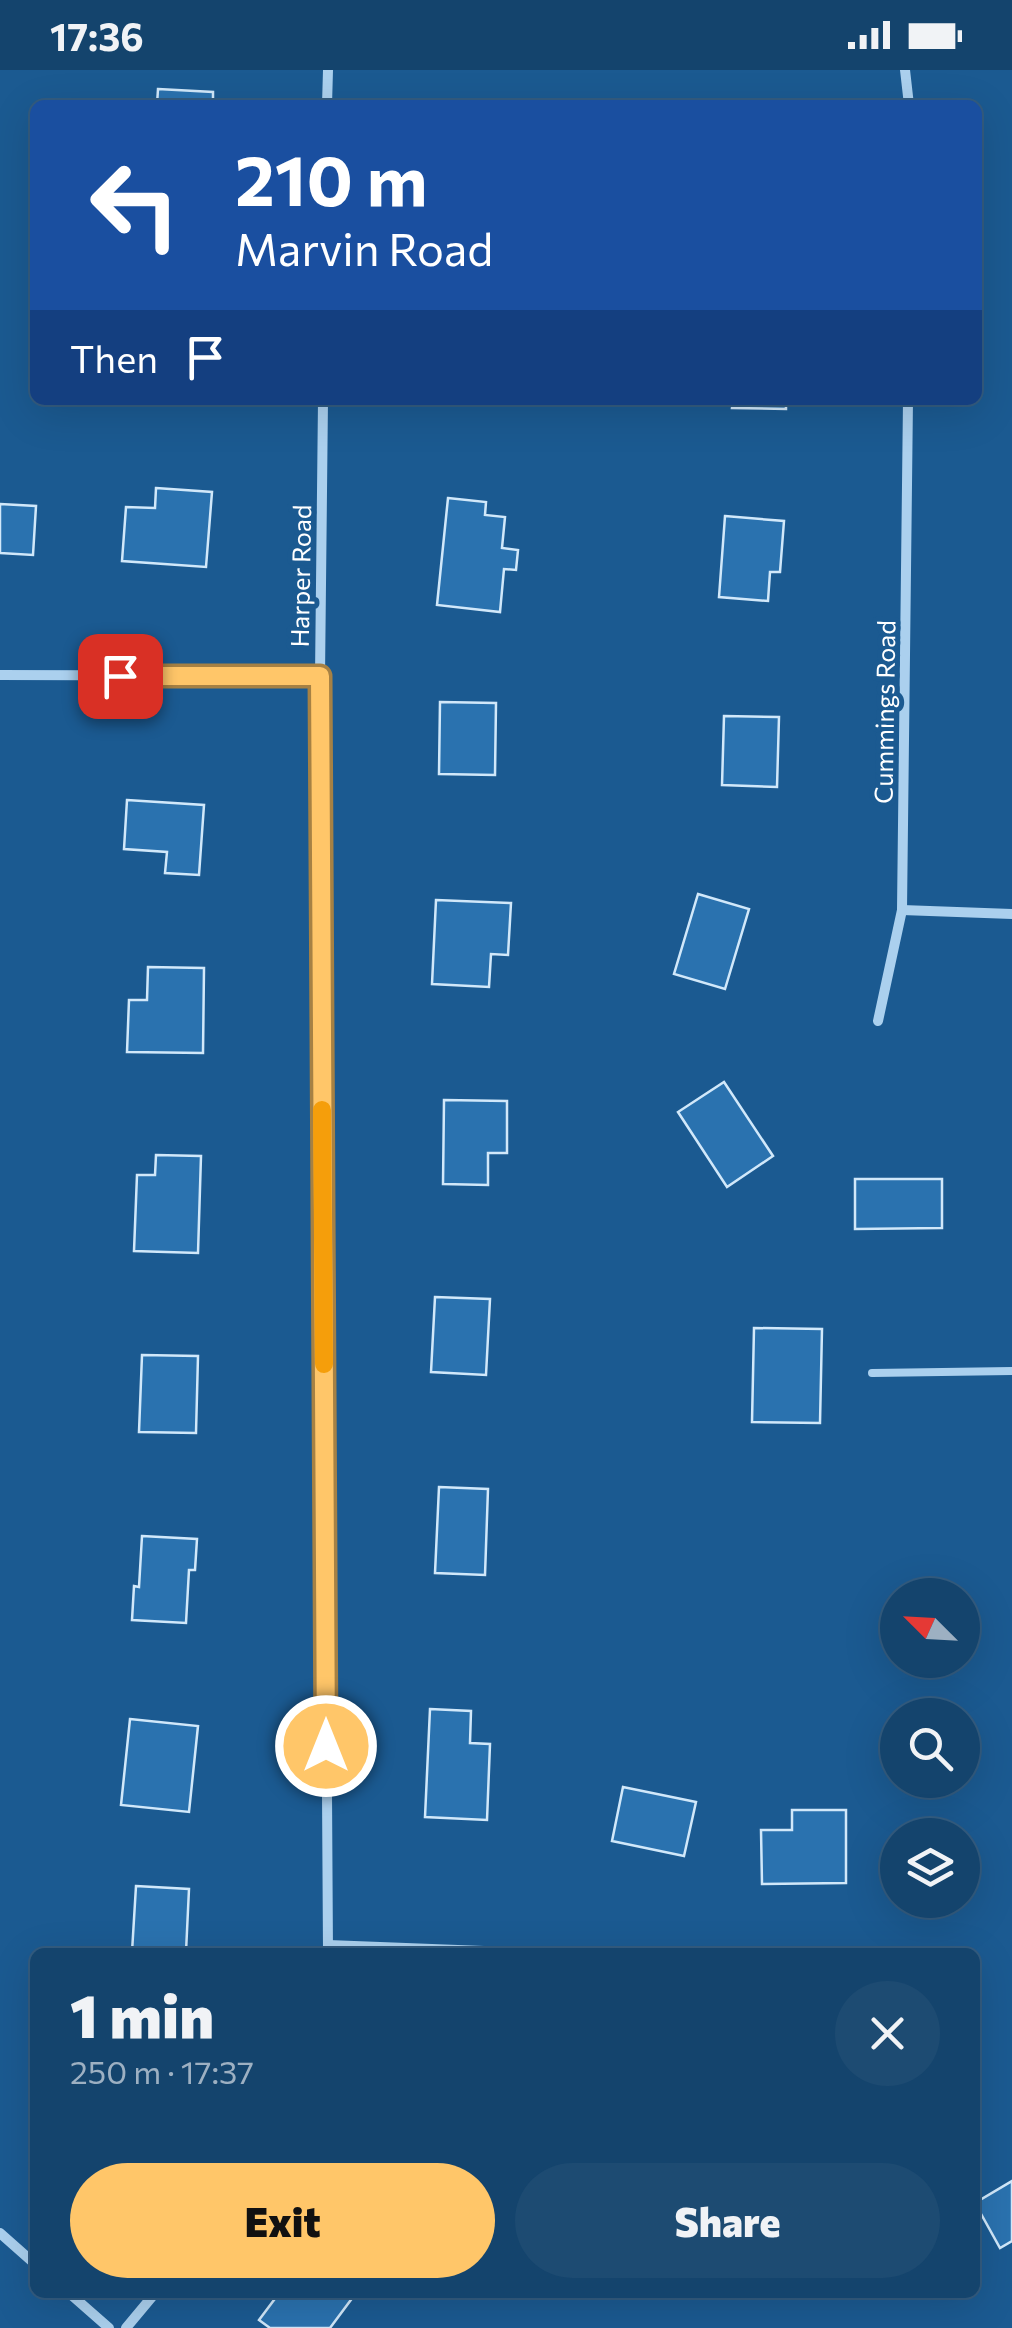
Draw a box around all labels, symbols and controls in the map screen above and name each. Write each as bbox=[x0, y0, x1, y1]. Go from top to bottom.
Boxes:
text: 17:36 bbox=[50, 12, 144, 59]
text: 210 m bbox=[235, 135, 427, 220]
icon: left bbox=[70, 140, 200, 270]
text: Marvin Road bbox=[235, 220, 493, 275]
icon: arrive bbox=[178, 330, 233, 385]
text: Then bbox=[70, 334, 158, 381]
street label: Harper Road bbox=[284, 504, 316, 648]
street label: Cummings Road bbox=[867, 620, 901, 804]
pin bbox=[78, 634, 163, 719]
icon: arrive bbox=[93, 649, 148, 704]
north arrow bbox=[880, 1578, 980, 1678]
map controls bbox=[880, 1578, 980, 1918]
position arrow bbox=[274, 1694, 378, 1798]
button: search bbox=[880, 1698, 980, 1798]
button: layers bbox=[880, 1818, 980, 1918]
text: 1 min bbox=[70, 1977, 214, 2050]
button: close bbox=[835, 1981, 940, 2086]
text: 250 m · 17:37 bbox=[70, 2051, 254, 2091]
button: Exit bbox=[70, 2163, 495, 2278]
button: Share bbox=[515, 2163, 940, 2278]

